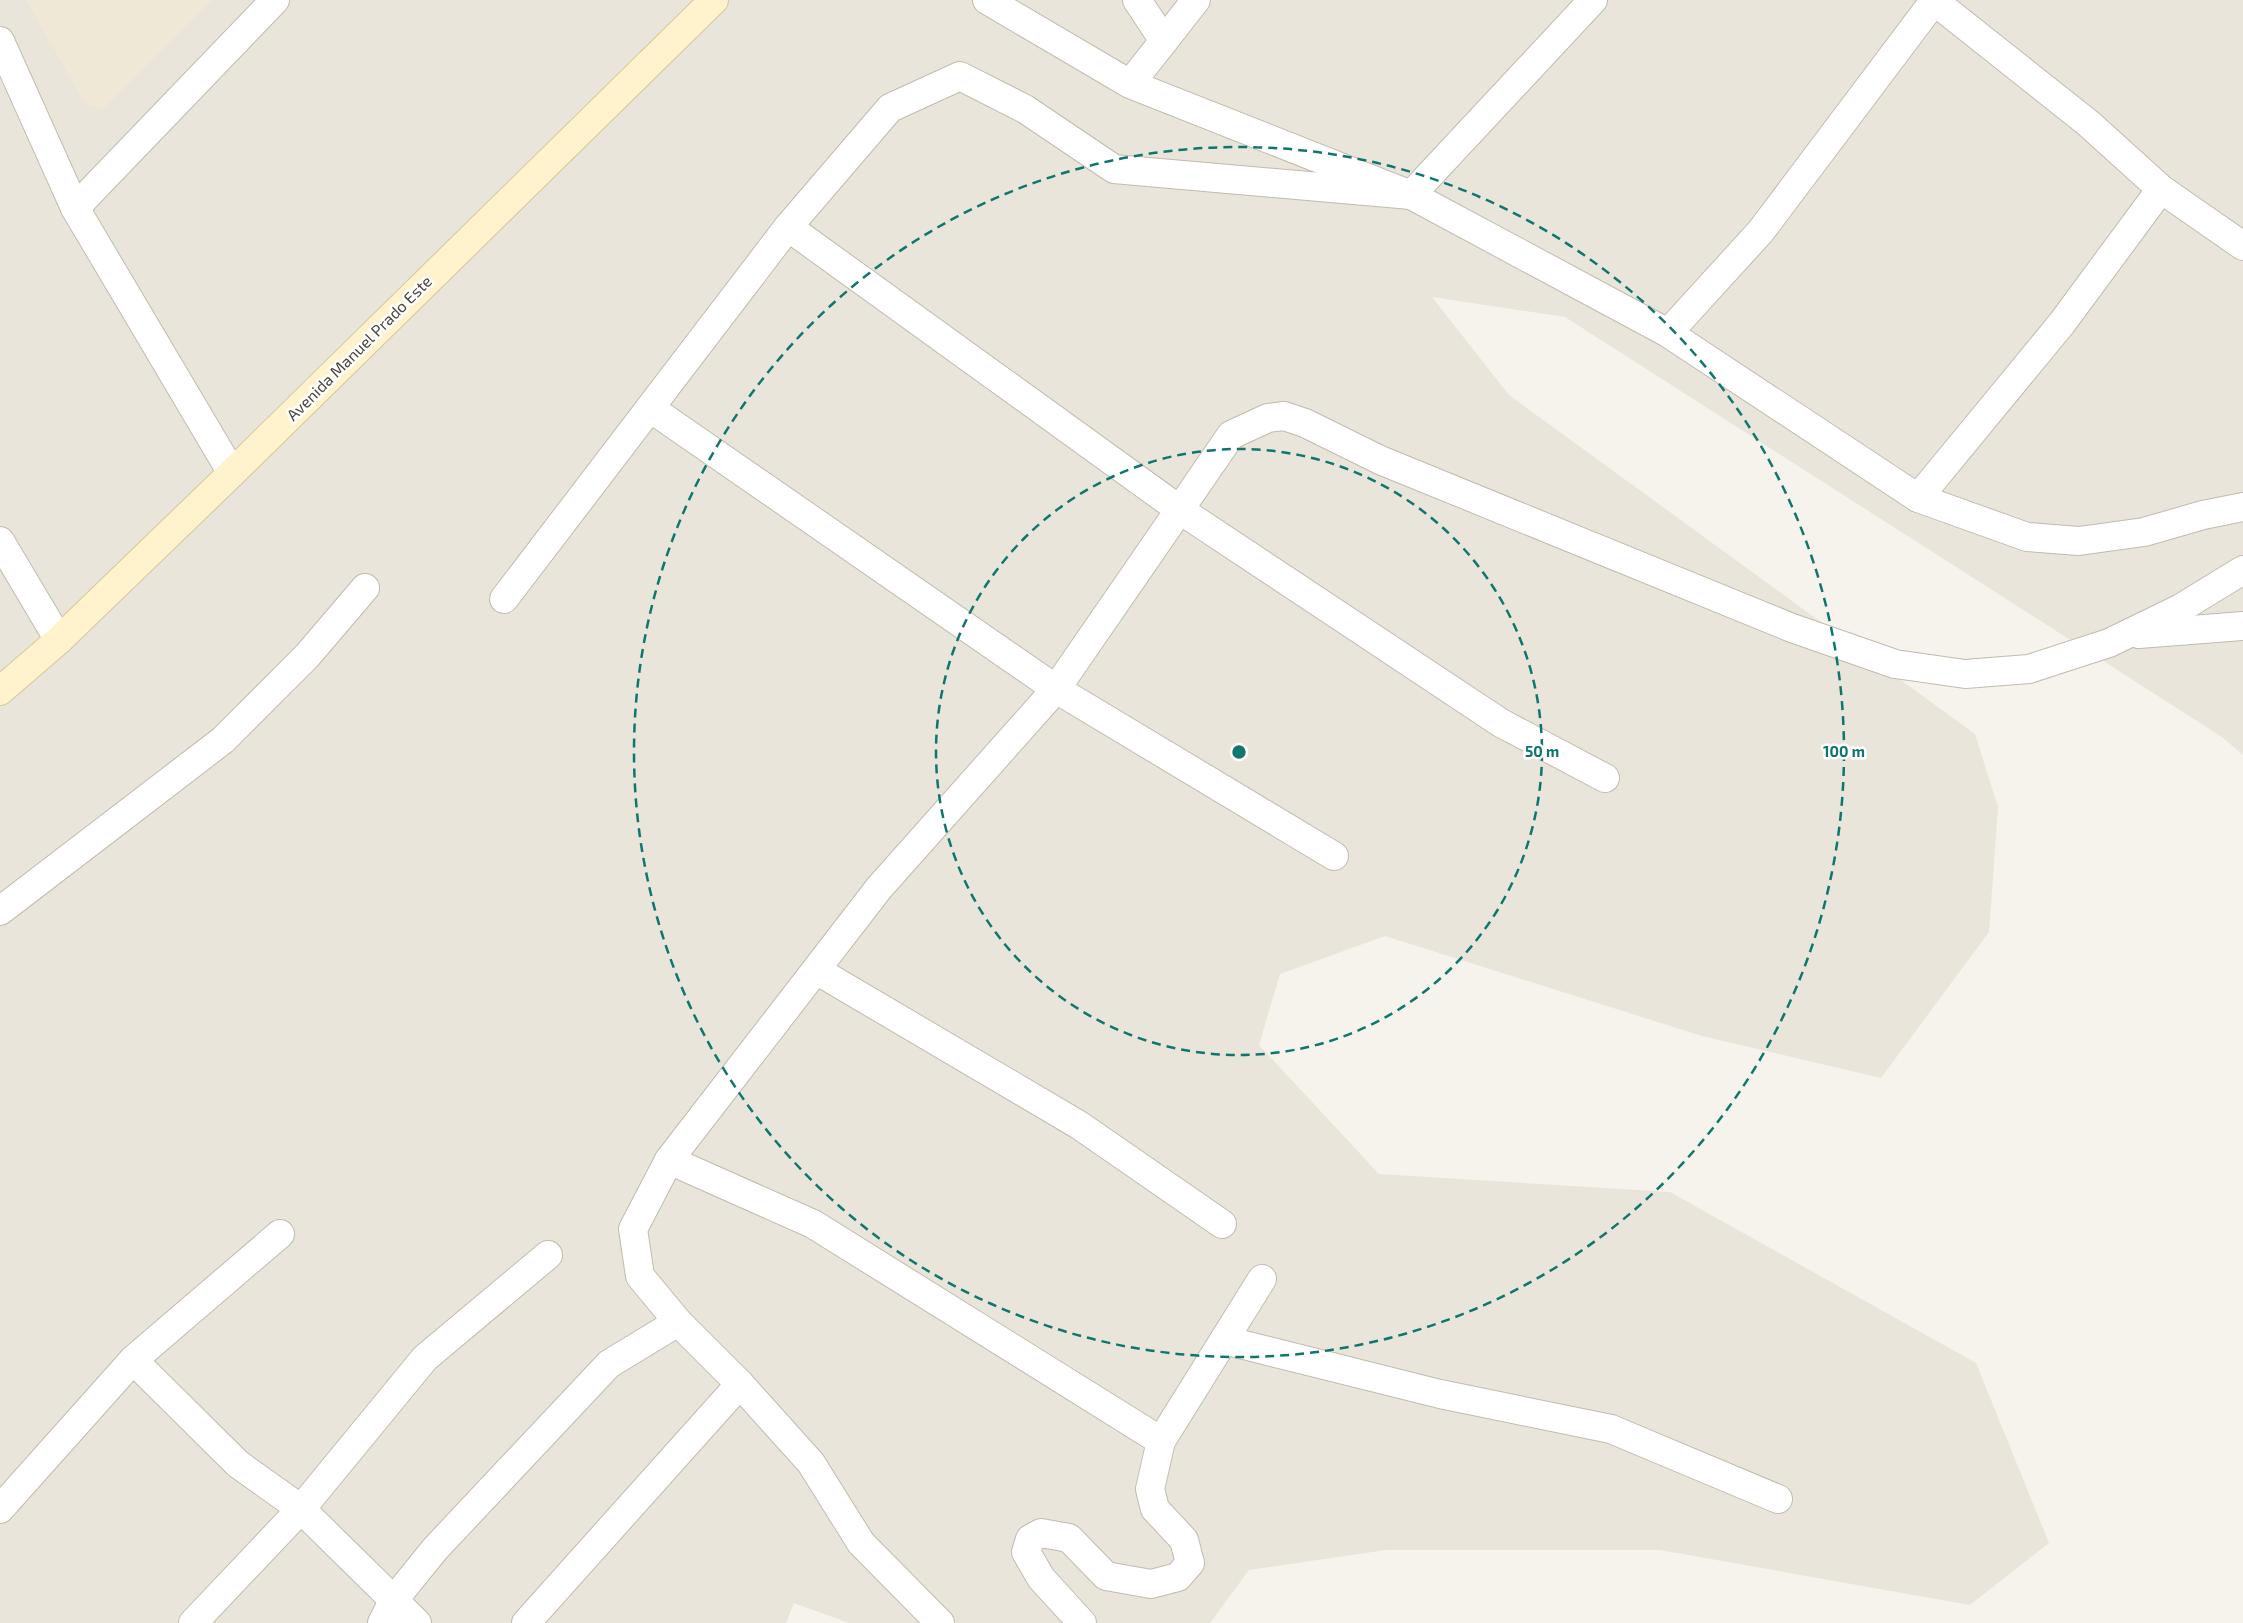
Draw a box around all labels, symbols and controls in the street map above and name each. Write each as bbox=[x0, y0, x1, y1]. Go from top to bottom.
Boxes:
street label: Avenida Manuel Prado Este bbox=[282, 271, 435, 424]
text: 50 m bbox=[1525, 742, 1559, 760]
text: 100 m bbox=[1823, 742, 1865, 760]
centre of rings bbox=[1230, 743, 1248, 761]

